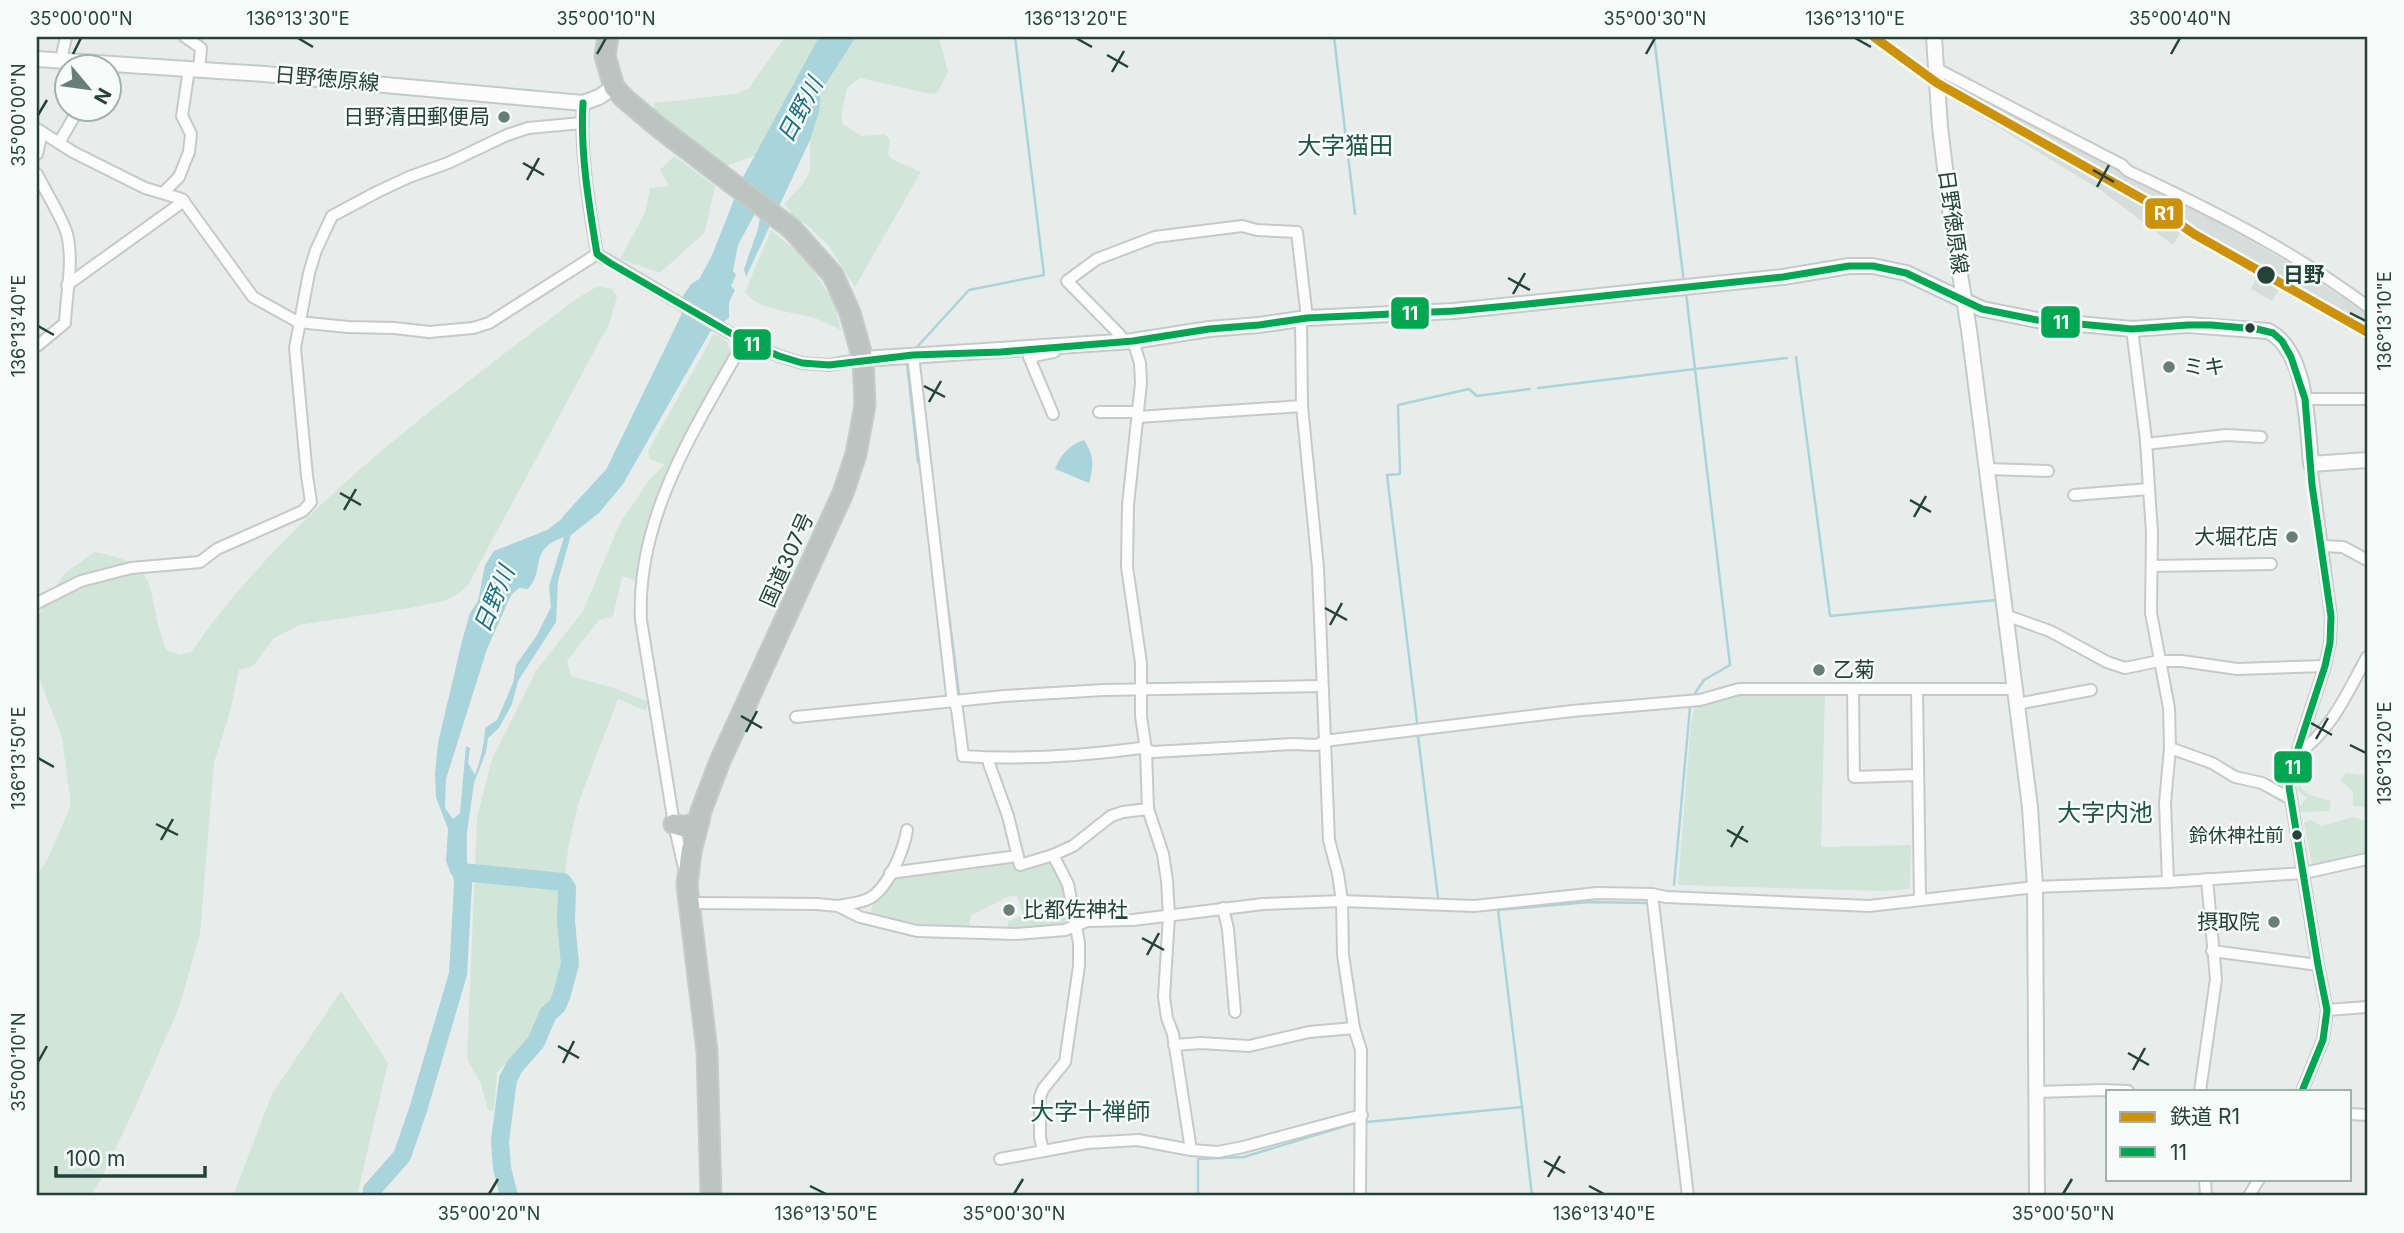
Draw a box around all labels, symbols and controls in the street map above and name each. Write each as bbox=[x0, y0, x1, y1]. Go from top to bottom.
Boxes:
text: 35°00'00"N bbox=[29, 8, 133, 29]
text: 136°13'30"E bbox=[246, 8, 350, 29]
text: 35°00'10"N bbox=[557, 8, 656, 29]
text: 136°13'20"E bbox=[1024, 8, 1128, 29]
text: 35°00'30"N bbox=[1604, 8, 1706, 29]
text: 136°13'10"E bbox=[1805, 8, 1905, 29]
text: 35°00'40"N bbox=[2129, 8, 2231, 29]
north arrow bbox=[52, 52, 122, 122]
street label: 日野徳原線 bbox=[274, 61, 380, 96]
text: 35°00'00"N bbox=[8, 63, 29, 167]
water label: 日野川 bbox=[771, 70, 830, 147]
text: N bbox=[89, 84, 116, 108]
place label: 日野清田郵便局 bbox=[343, 104, 490, 129]
marker: 日野清田郵便局 bbox=[496, 109, 512, 125]
district label: 大字猫田 bbox=[1297, 131, 1393, 160]
street label: 日野徳原線 bbox=[1934, 168, 1973, 276]
line badge: R1 bbox=[2144, 197, 2184, 230]
text: R1 bbox=[2154, 202, 2174, 225]
place label: 日野 bbox=[2283, 262, 2325, 287]
marker: 日野 bbox=[2255, 264, 2277, 286]
text: 136°13'10"E bbox=[2374, 271, 2395, 371]
text: 136°13'40"E bbox=[8, 275, 29, 377]
line badge: 11 bbox=[1390, 296, 1430, 330]
text: 11 bbox=[1402, 302, 1418, 325]
line badge: 11 bbox=[2040, 305, 2081, 339]
text: 11 bbox=[2053, 311, 2069, 334]
unlabelled marker bbox=[2243, 321, 2257, 335]
line badge: 11 bbox=[732, 328, 772, 361]
text: 11 bbox=[744, 333, 760, 356]
place label: ミキ bbox=[2183, 354, 2225, 379]
marker: ミキ bbox=[2161, 359, 2177, 375]
street label: 国道307号 bbox=[755, 509, 818, 611]
place label: 大堀花店 bbox=[2194, 524, 2278, 549]
marker: 大堀花店 bbox=[2284, 529, 2300, 545]
water label: 日野川 bbox=[468, 559, 522, 636]
place label: 乙菊 bbox=[1833, 657, 1875, 682]
marker: 乙菊 bbox=[1811, 662, 1827, 678]
text: 136°13'20"E bbox=[2374, 701, 2395, 805]
text: 136°13'50"E bbox=[8, 706, 29, 810]
line badge: 11 bbox=[2273, 750, 2313, 784]
text: 11 bbox=[2285, 756, 2301, 779]
district label: 大字内池 bbox=[2057, 798, 2153, 827]
place label: 鈴休神社前 bbox=[2189, 824, 2284, 847]
marker: 鈴休神社前 bbox=[2290, 828, 2304, 842]
place label: 比都佐神社 bbox=[1023, 897, 1128, 922]
marker: 比都佐神社 bbox=[1001, 902, 1017, 918]
place label: 摂取院 bbox=[2197, 909, 2260, 934]
marker: 摂取院 bbox=[2266, 914, 2282, 930]
text: 35°00'10"N bbox=[8, 1013, 29, 1112]
legend bbox=[2106, 1090, 2352, 1180]
district label: 大字十禅師 bbox=[1030, 1097, 1150, 1126]
text: 鉄道 R1 bbox=[2170, 1104, 2240, 1129]
scale bar bbox=[56, 1135, 205, 1179]
text: 11 bbox=[2170, 1140, 2187, 1165]
text: 100 m bbox=[66, 1146, 125, 1171]
text: 35°00'20"N bbox=[438, 1203, 540, 1224]
text: 136°13'50"E bbox=[774, 1203, 878, 1224]
text: 35°00'30"N bbox=[963, 1203, 1065, 1224]
text: 136°13'40"E bbox=[1553, 1203, 1655, 1224]
text: 35°00'50"N bbox=[2012, 1203, 2114, 1224]

